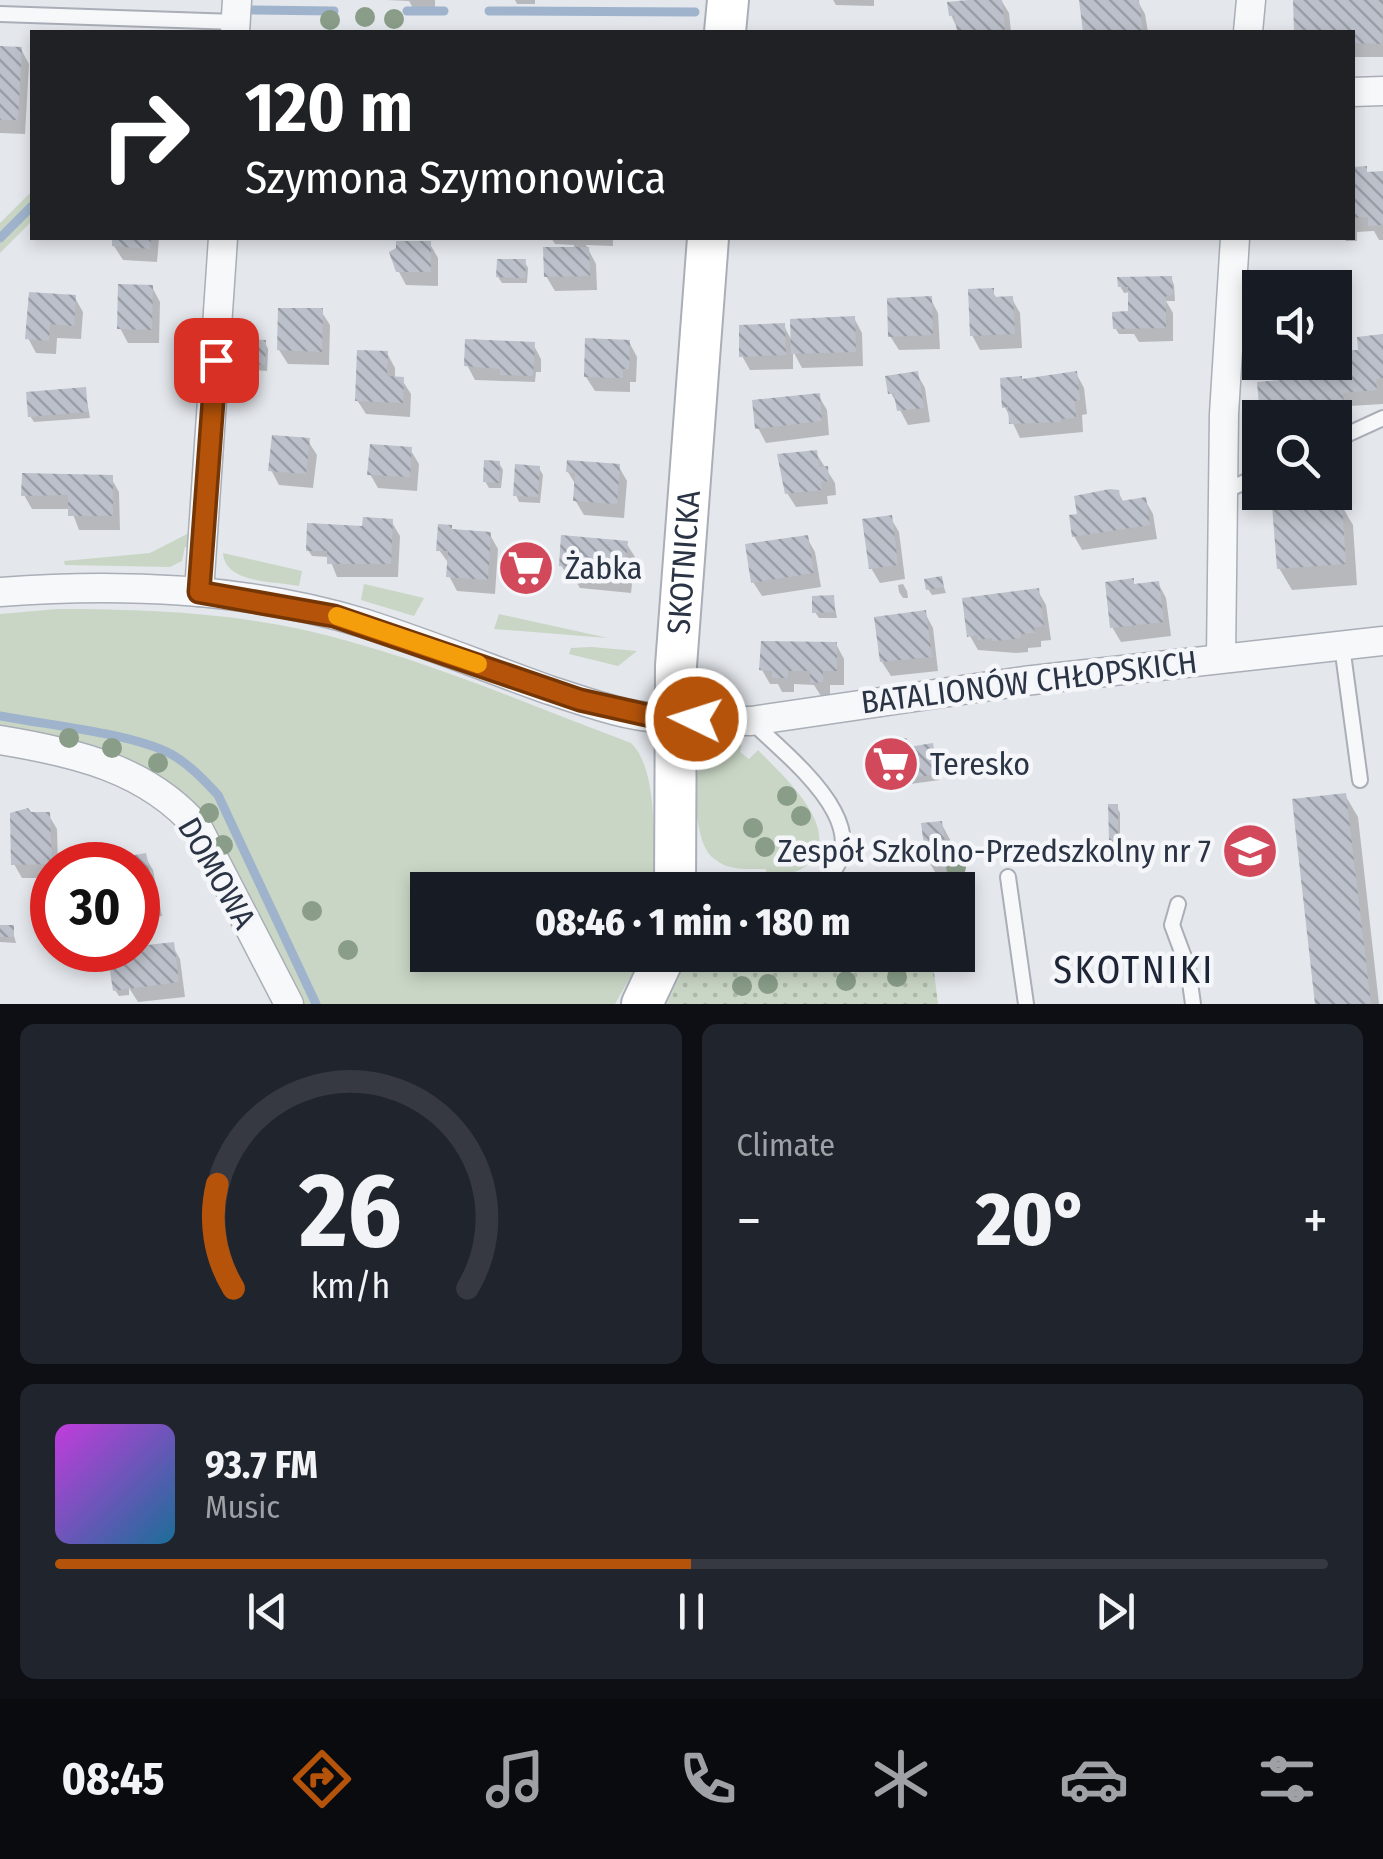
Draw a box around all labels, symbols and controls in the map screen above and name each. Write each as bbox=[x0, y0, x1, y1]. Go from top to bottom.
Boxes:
text: 120 m bbox=[245, 66, 413, 150]
icon: right bbox=[80, 70, 210, 200]
text: Szymona Szymonowica bbox=[245, 151, 666, 205]
map controls bbox=[1242, 270, 1352, 510]
button: sound bbox=[1242, 270, 1352, 380]
pin bbox=[174, 318, 259, 403]
icon: arrive bbox=[189, 333, 244, 388]
button: search bbox=[1242, 400, 1352, 510]
street label: SKOTNICKA bbox=[659, 489, 708, 636]
supermarket icon: Żabka bbox=[496, 538, 556, 598]
place label: Żabka bbox=[565, 549, 642, 587]
street label: BATALIONÓW CHŁOPSKICH bbox=[859, 643, 1199, 721]
position arrow bbox=[644, 667, 748, 771]
supermarket icon: Teresko bbox=[861, 734, 921, 794]
place label: Teresko bbox=[930, 745, 1030, 783]
street label: DOMOWA bbox=[170, 811, 264, 935]
school or university icon: Zespół Szkolno-Przedszkolny nr 7 bbox=[1220, 821, 1280, 881]
place label: Zespół Szkolno-Przedszkolny nr 7 bbox=[777, 832, 1211, 870]
speed limit sign: 30 bbox=[30, 842, 160, 972]
text: 08:46 · 1 min · 180 m bbox=[535, 899, 850, 945]
district label: SKOTNIKI bbox=[1053, 947, 1215, 993]
text: Climate bbox=[737, 1126, 835, 1164]
text: 26 bbox=[298, 1149, 402, 1274]
text: 20° bbox=[976, 1175, 1088, 1265]
text: − bbox=[737, 1188, 761, 1254]
text: + bbox=[1303, 1188, 1328, 1254]
text: km/h bbox=[311, 1265, 391, 1307]
text: 93.7 FM bbox=[205, 1442, 318, 1488]
text: Music bbox=[205, 1488, 280, 1526]
icon: previous bbox=[240, 1584, 295, 1639]
icon: pause bbox=[664, 1584, 719, 1639]
icon: next bbox=[1088, 1584, 1143, 1639]
icon: directions bbox=[287, 1744, 357, 1814]
icon: music bbox=[480, 1744, 550, 1814]
icon: phone bbox=[673, 1744, 743, 1814]
icon: climate bbox=[866, 1744, 936, 1814]
icon: car bbox=[1059, 1744, 1129, 1814]
icon: filters bbox=[1252, 1744, 1322, 1814]
text: 08:45 bbox=[61, 1752, 165, 1806]

